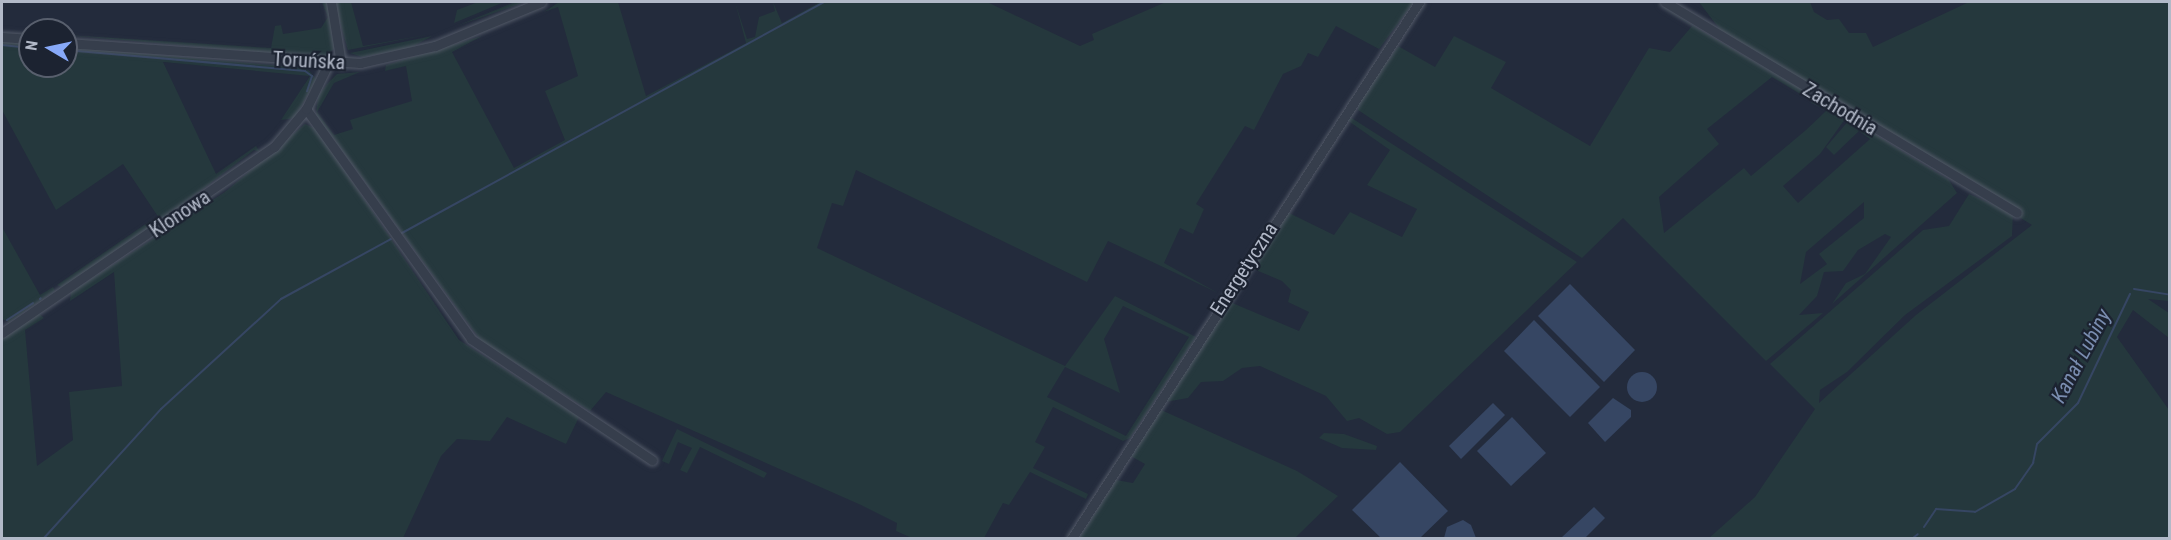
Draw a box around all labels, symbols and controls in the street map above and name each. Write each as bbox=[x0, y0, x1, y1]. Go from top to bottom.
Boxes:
north arrow bbox=[18, 18, 78, 78]
text: N bbox=[22, 39, 42, 52]
street label: Toruńska bbox=[272, 47, 346, 75]
street label: Zachodnia bbox=[1798, 77, 1882, 141]
street label: Klonowa bbox=[145, 185, 215, 243]
street label: Energetyczna bbox=[1205, 218, 1283, 320]
water label: Kanał Lubiny bbox=[2046, 305, 2116, 407]

